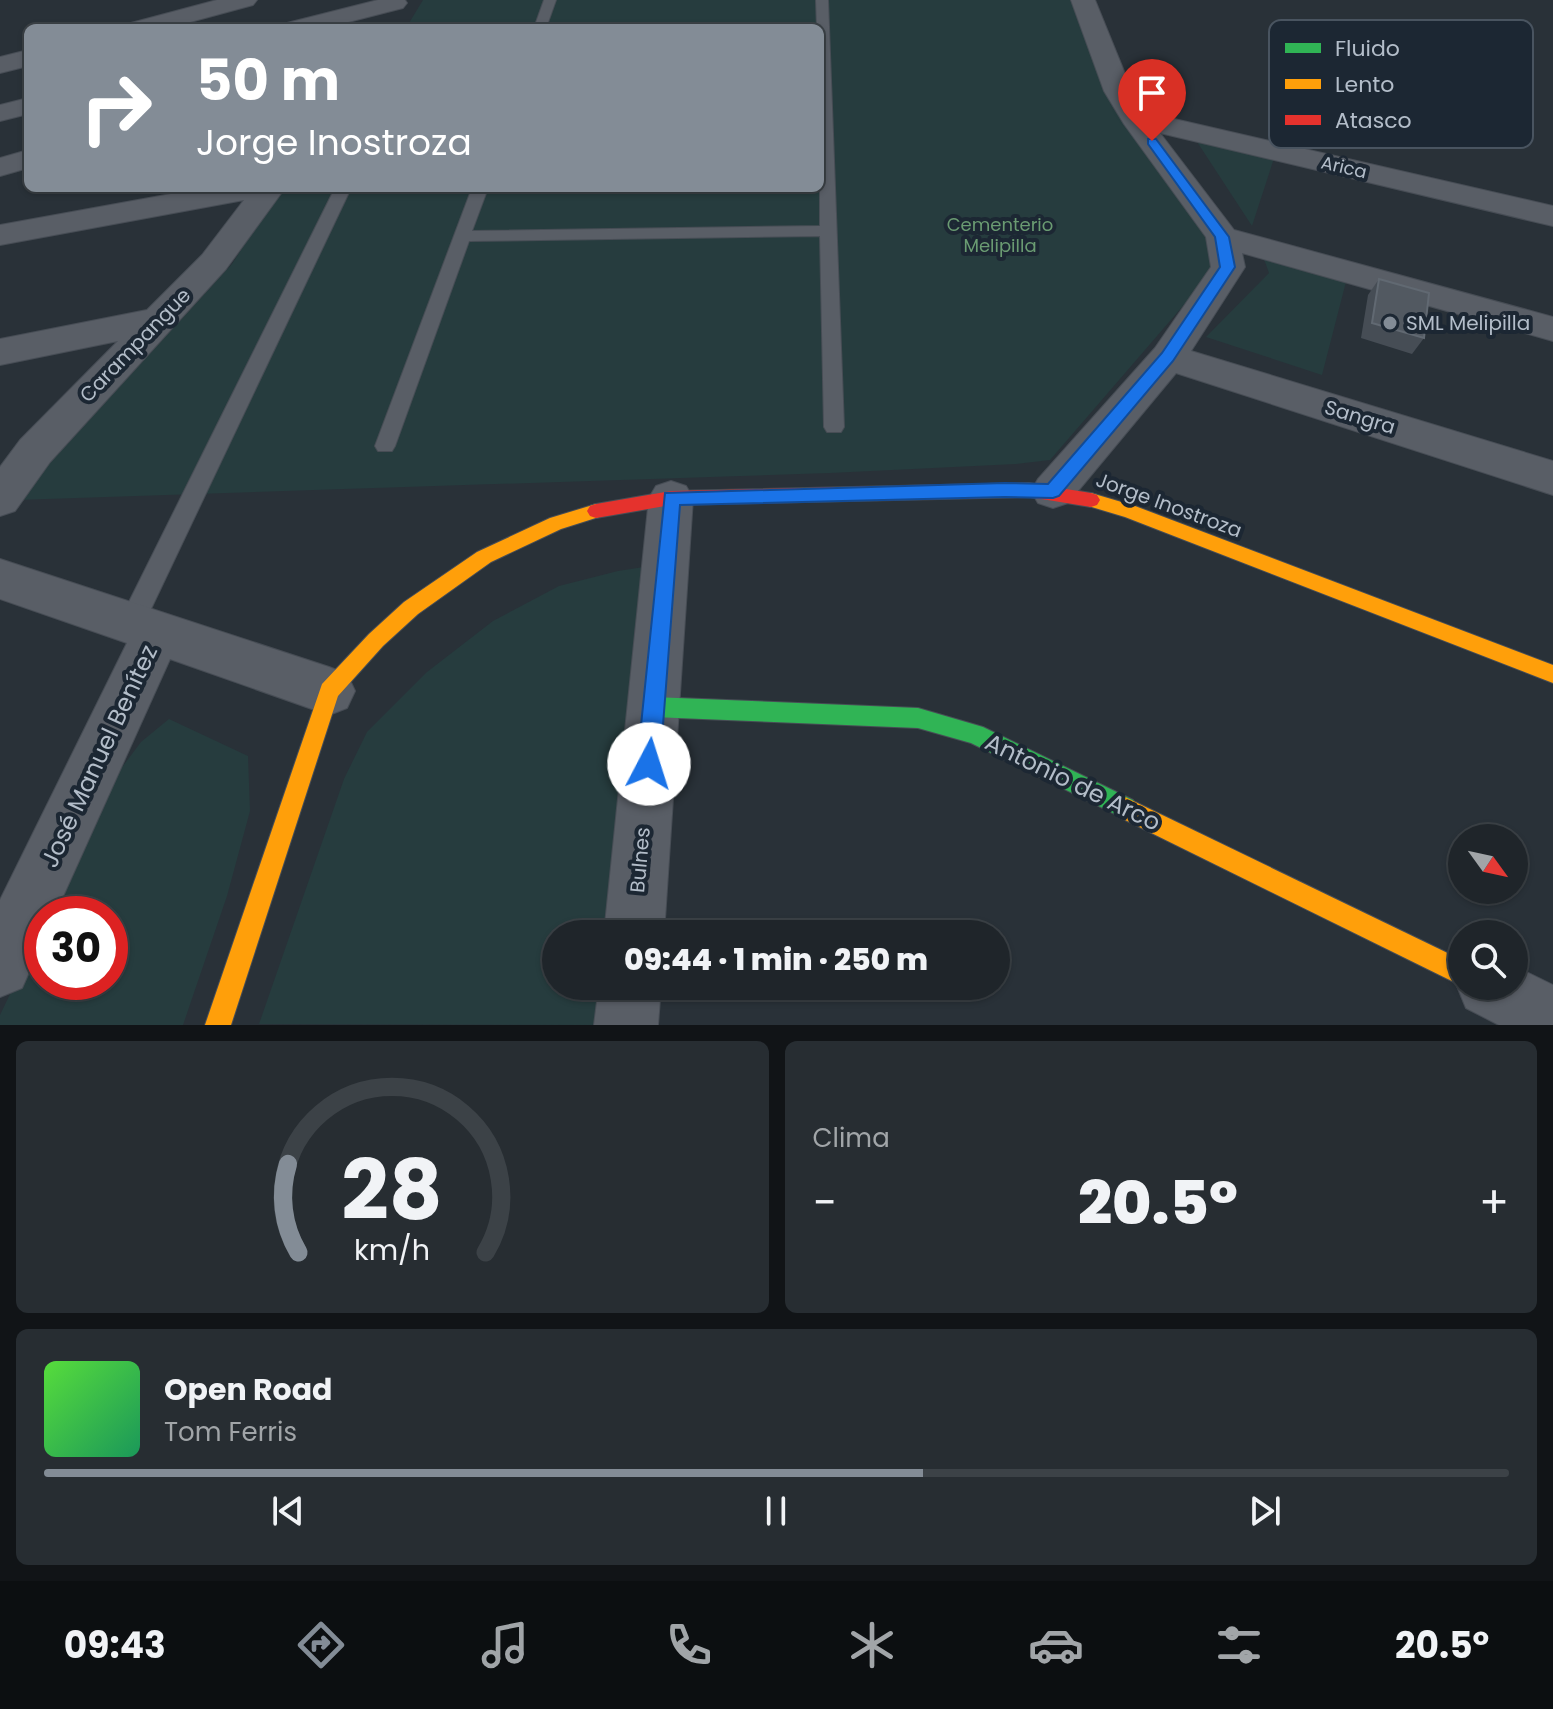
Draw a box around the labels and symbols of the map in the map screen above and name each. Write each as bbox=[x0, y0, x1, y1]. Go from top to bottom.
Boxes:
legend bbox=[1269, 20, 1533, 148]
text: Fluido bbox=[1335, 33, 1400, 64]
pin bbox=[1118, 59, 1186, 141]
text: Lento bbox=[1335, 69, 1394, 100]
text: Atasco bbox=[1335, 105, 1412, 136]
street label: Arica bbox=[1319, 150, 1369, 184]
park label: Cementerio Melipilla bbox=[947, 212, 1053, 258]
street label: Carampangue bbox=[73, 282, 197, 408]
place label: SML Melipilla bbox=[1406, 309, 1530, 337]
marker: SML Melipilla bbox=[1381, 314, 1399, 332]
street label: Sangra bbox=[1321, 393, 1399, 441]
street label: Jorge Inostroza bbox=[1092, 466, 1246, 544]
street label: José Manuel Benítez bbox=[33, 639, 165, 873]
position arrow bbox=[607, 722, 691, 806]
street label: Antonio de Arco bbox=[980, 725, 1166, 839]
north arrow bbox=[1448, 824, 1528, 904]
street label: Bulnes bbox=[623, 826, 657, 894]
speed limit sign: 30 bbox=[24, 896, 128, 1000]

